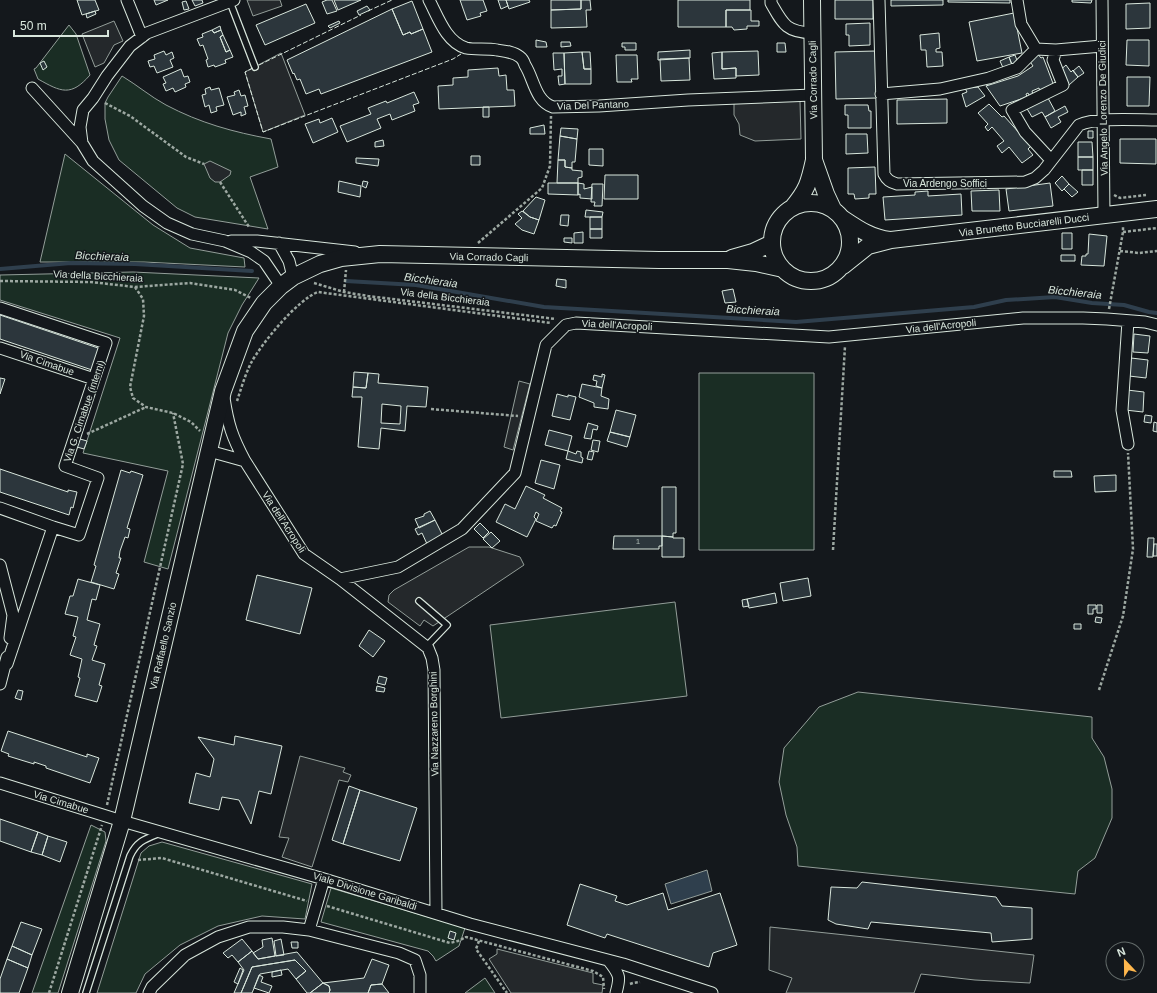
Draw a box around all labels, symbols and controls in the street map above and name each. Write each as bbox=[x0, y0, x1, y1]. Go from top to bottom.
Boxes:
scale bar bbox=[14, 12, 108, 38]
text: 50 m bbox=[20, 19, 47, 33]
street label: Via Angelo Lorenzo De Giudici bbox=[1096, 40, 1110, 176]
street label: Via Corrado Cagli bbox=[807, 41, 819, 119]
street label: Via Del Pantano bbox=[557, 98, 630, 112]
street label: Via Ardengo Soffici bbox=[903, 178, 987, 189]
street label: Via Brunetto Bucciarelli Ducci bbox=[958, 212, 1090, 238]
water label: Bicchieraia bbox=[75, 249, 129, 263]
street label: Via Corrado Cagli bbox=[450, 251, 528, 263]
street label: Via della Bicchieraia bbox=[53, 268, 144, 284]
water label: Bicchieraia bbox=[404, 270, 458, 290]
water label: Bicchieraia bbox=[1048, 283, 1102, 301]
street label: Via della Bicchieraia bbox=[400, 286, 491, 308]
water label: Bicchieraia bbox=[726, 303, 780, 317]
street label: Via dell'Acropoli bbox=[905, 317, 977, 335]
street label: Via dell'Acropoli bbox=[581, 318, 653, 332]
street label: Via Cimabue bbox=[18, 349, 76, 378]
street label: Via G. Cimabue (interni) bbox=[61, 359, 107, 463]
street label: Via dell'Acropoli bbox=[260, 489, 308, 555]
house number: 1 bbox=[636, 537, 641, 546]
street label: Via Raffaello Sanzio bbox=[148, 601, 179, 691]
street label: Via Nazzareno Borghini bbox=[428, 671, 440, 777]
street label: Via Cimabue bbox=[32, 788, 90, 816]
street label: Viale Divisione Garibaldi bbox=[312, 870, 418, 912]
north arrow bbox=[1105, 941, 1145, 981]
text: N bbox=[1115, 945, 1127, 959]

